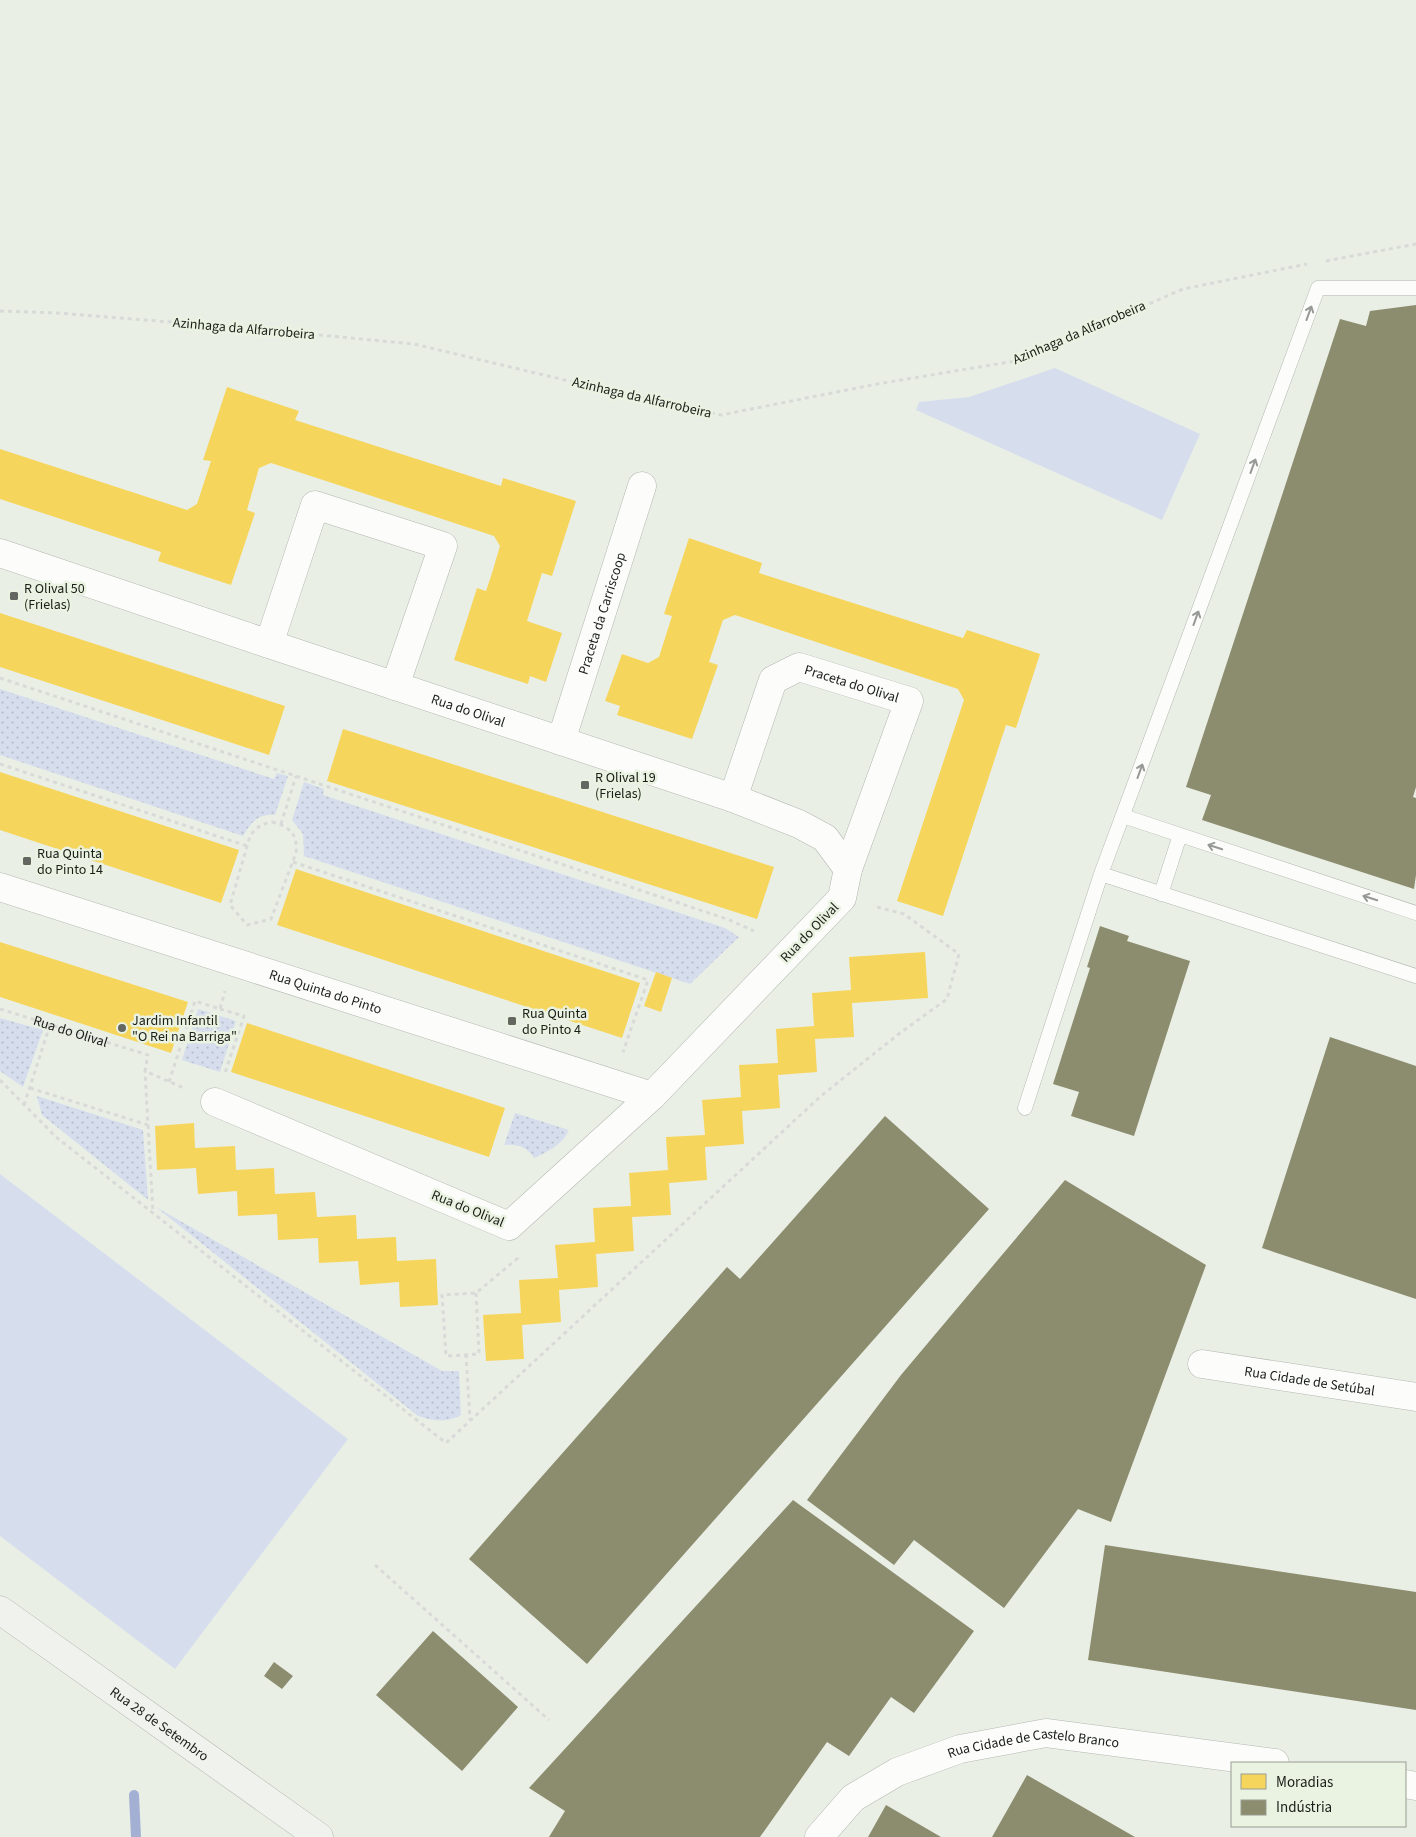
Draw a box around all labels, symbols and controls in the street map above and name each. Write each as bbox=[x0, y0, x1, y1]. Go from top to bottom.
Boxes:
street label: Azinhaga da Alfarrobeira bbox=[1010, 296, 1149, 370]
one-way arrow bbox=[1305, 306, 1314, 322]
street label: Azinhaga da Alfarrobeira bbox=[172, 313, 316, 345]
street label: Azinhaga da Alfarrobeira bbox=[570, 372, 713, 424]
one-way arrow bbox=[1249, 459, 1258, 474]
street label: Praceta da Carriscoop bbox=[574, 550, 631, 677]
place label: R Olival 50 (Frielas) bbox=[24, 579, 85, 615]
marker: R Olival 50 (Frielas) bbox=[8, 590, 20, 602]
one-way arrow bbox=[1192, 611, 1201, 626]
street label: Praceta do Olival bbox=[802, 660, 902, 708]
street label: Rua do Olival bbox=[428, 690, 508, 733]
one-way arrow bbox=[1136, 763, 1145, 779]
place label: R Olival 19 (Frielas) bbox=[595, 768, 656, 804]
marker: R Olival 19 (Frielas) bbox=[579, 779, 591, 791]
one-way arrow bbox=[1208, 842, 1224, 851]
place label: Rua Quinta do Pinto 14 bbox=[37, 844, 103, 880]
marker: Rua Quinta do Pinto 14 bbox=[21, 855, 33, 867]
one-way arrow bbox=[1362, 893, 1378, 902]
street label: Rua do Olival bbox=[776, 898, 844, 967]
street label: Rua Quinta do Pinto bbox=[267, 965, 384, 1020]
place label: Rua Quinta do Pinto 4 bbox=[522, 1004, 587, 1040]
street label: Rua do Olival bbox=[31, 1011, 110, 1053]
place label: Jardim Infantil "O Rei na Barriga" bbox=[132, 1011, 237, 1047]
marker: Rua Quinta do Pinto 4 bbox=[506, 1015, 518, 1027]
marker: Jardim Infantil "O Rei na Barriga" bbox=[116, 1022, 128, 1034]
street label: Rua do Olival bbox=[428, 1185, 507, 1233]
street label: Rua Cidade de Setúbal bbox=[1243, 1362, 1377, 1402]
street label: Rua 28 de Setembro bbox=[106, 1682, 213, 1767]
street label: Rua Cidade de Castelo Branco bbox=[945, 1724, 1120, 1764]
legend bbox=[1231, 1762, 1406, 1827]
text: Moradias bbox=[1276, 1772, 1333, 1793]
text: Indústria bbox=[1276, 1797, 1332, 1818]

